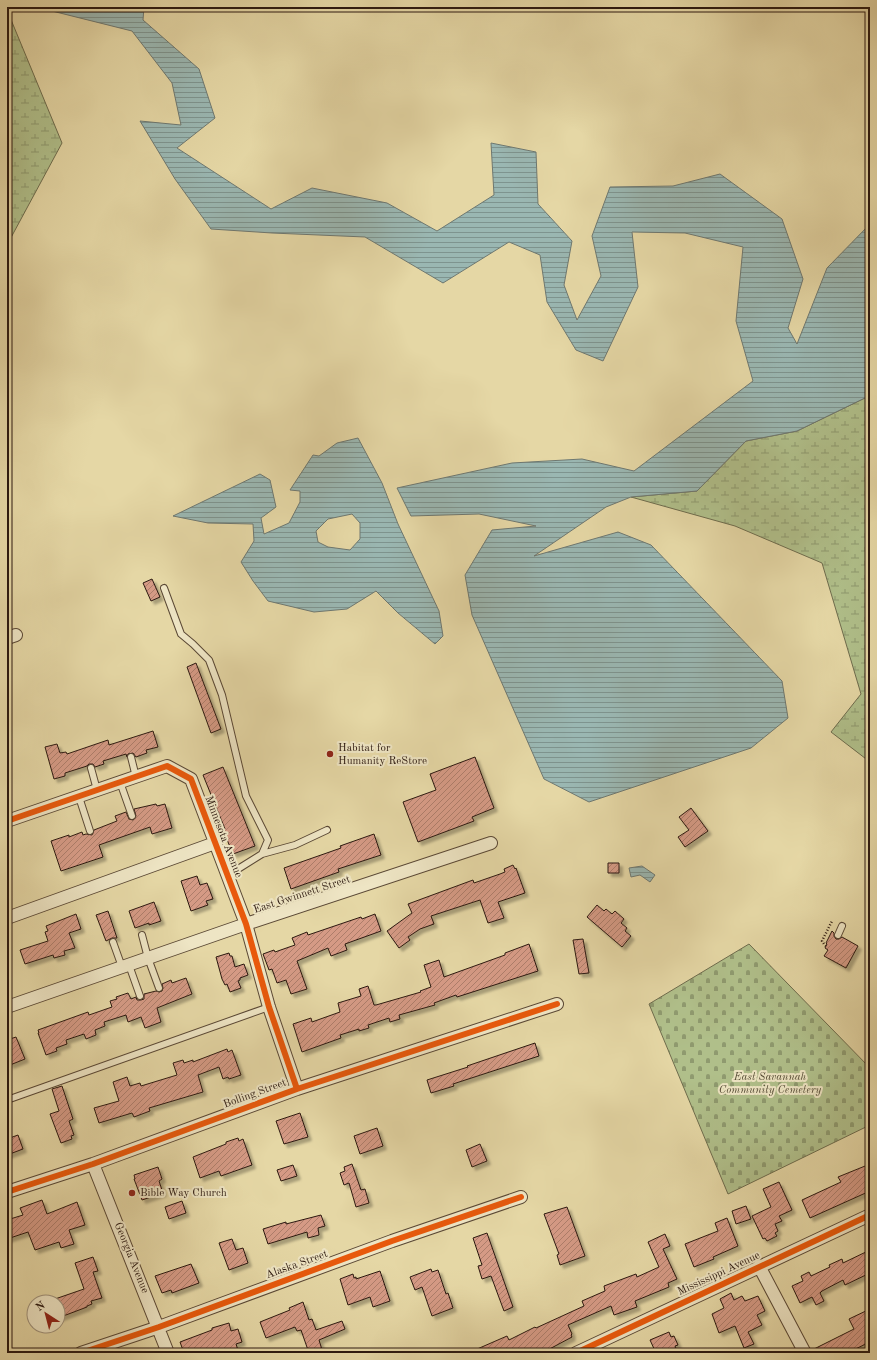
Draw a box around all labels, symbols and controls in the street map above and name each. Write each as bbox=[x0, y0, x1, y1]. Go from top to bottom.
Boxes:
place label: Habitat for Humanity ReStore bbox=[338, 743, 427, 767]
marker: Habitat for Humanity ReStore bbox=[325, 749, 335, 759]
street label: Minnesota Avenue bbox=[202, 795, 244, 879]
street label: East Gwinnett Street bbox=[252, 874, 352, 916]
park label: East Savannah Community Cemetery bbox=[719, 1072, 822, 1096]
street label: Bolling Street bbox=[222, 1077, 288, 1110]
marker: Bible Way Church bbox=[127, 1188, 137, 1198]
place label: Bible Way Church bbox=[140, 1188, 227, 1199]
street label: Georgia Avenue bbox=[112, 1221, 150, 1295]
street label: Alaska Street bbox=[265, 1249, 330, 1281]
street label: Mississippi Avenue bbox=[676, 1250, 762, 1298]
north arrow bbox=[26, 1294, 66, 1334]
text: N bbox=[34, 1300, 48, 1314]

